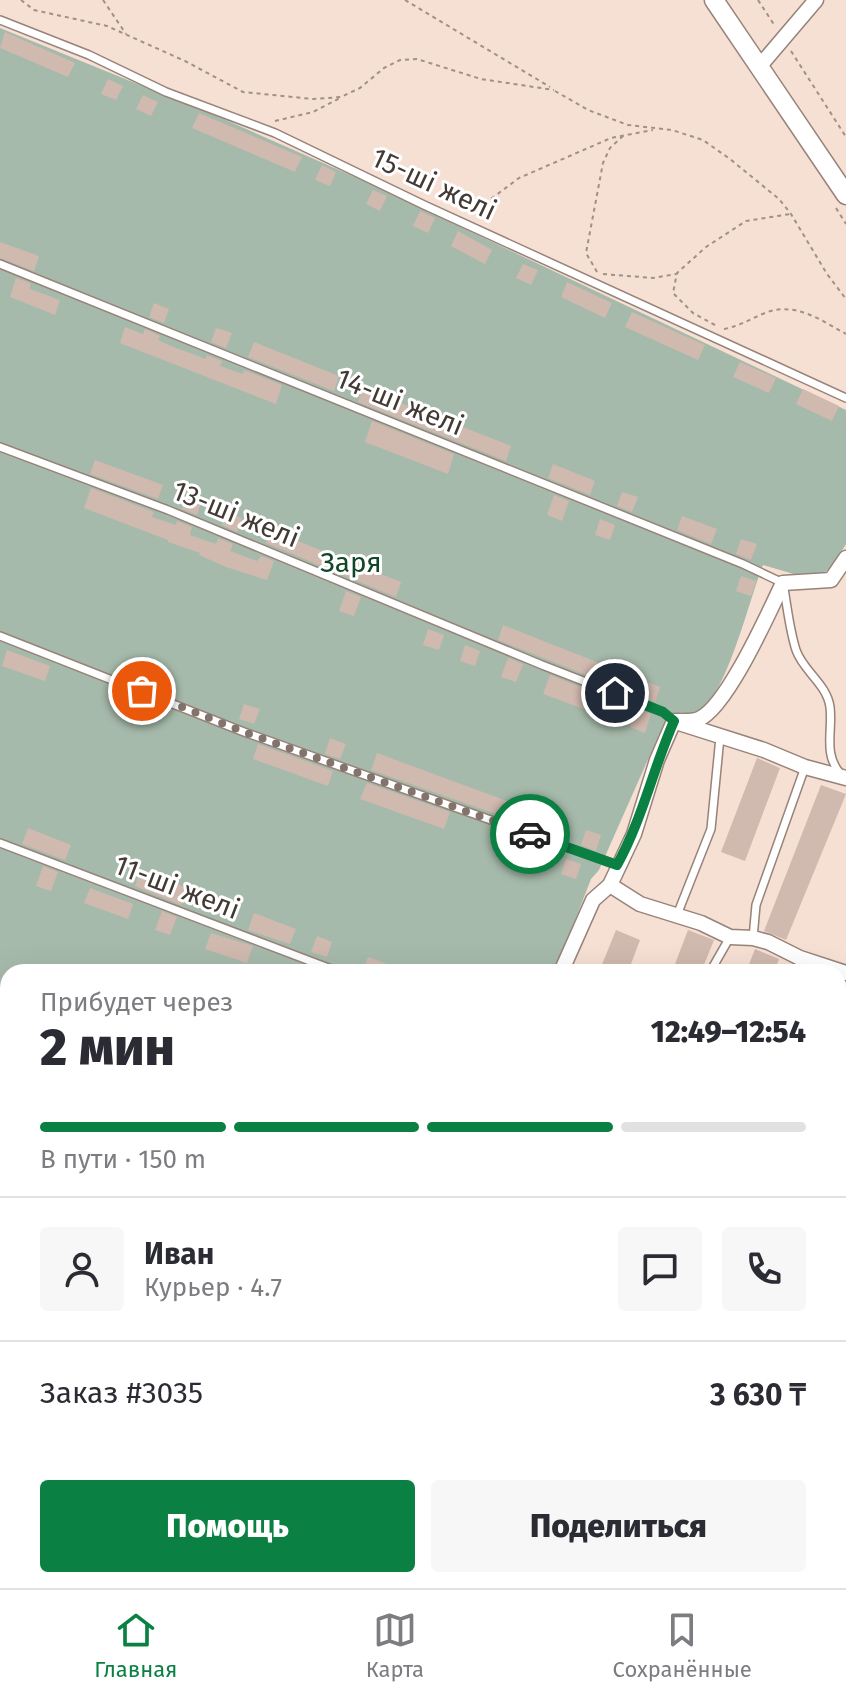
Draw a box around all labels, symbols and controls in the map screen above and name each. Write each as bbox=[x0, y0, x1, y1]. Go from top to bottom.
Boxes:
street label: 15-ші желі bbox=[366, 141, 502, 227]
street label: 14-ші желі bbox=[331, 361, 469, 443]
street label: 13-ші желі bbox=[168, 474, 304, 554]
park label: Заря bbox=[320, 546, 382, 579]
pin bbox=[108, 657, 176, 725]
pin bbox=[581, 659, 649, 727]
icon: bag bbox=[120, 669, 164, 713]
icon: home bbox=[593, 671, 637, 715]
courier bbox=[490, 794, 570, 874]
icon: car bbox=[508, 812, 552, 856]
street label: 11-ші желі bbox=[110, 848, 244, 926]
text: Прибудет через bbox=[40, 987, 233, 1018]
text: 12:49–12:54 bbox=[651, 1014, 806, 1050]
text: 2 мин bbox=[40, 1016, 175, 1079]
text: В пути · 150 m bbox=[40, 1144, 206, 1175]
button: person bbox=[40, 1227, 124, 1311]
button: chat bbox=[618, 1227, 702, 1311]
button: phone bbox=[722, 1227, 806, 1311]
text: Иван bbox=[144, 1236, 214, 1272]
text: Курьер · 4.7 bbox=[144, 1272, 282, 1303]
text: Заказ #3035 bbox=[40, 1375, 203, 1411]
text: 3 630 ₸ bbox=[710, 1377, 806, 1413]
button: Помощь bbox=[40, 1480, 415, 1572]
button: Поделиться bbox=[431, 1480, 806, 1572]
tab: Главная bbox=[94, 1608, 177, 1683]
tab: Карта bbox=[366, 1608, 424, 1683]
tab: Сохранённые bbox=[613, 1608, 752, 1683]

